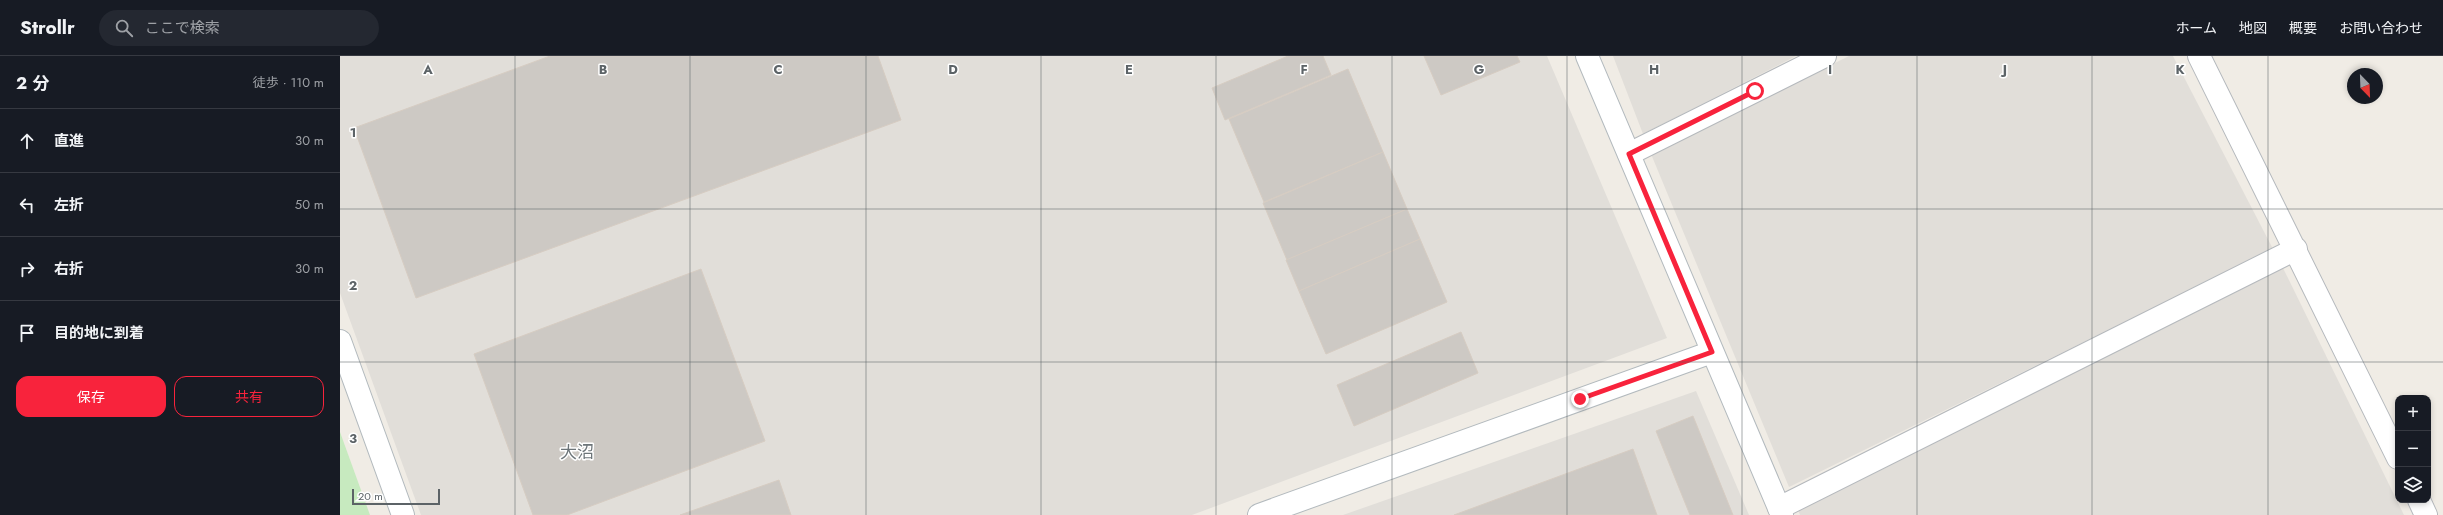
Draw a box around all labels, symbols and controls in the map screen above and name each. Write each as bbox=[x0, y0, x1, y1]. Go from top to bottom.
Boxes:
search box bbox=[99, 10, 379, 46]
text: Strollr bbox=[20, 14, 75, 41]
icon: search bbox=[113, 17, 135, 39]
text: ここで検索 bbox=[145, 17, 220, 39]
text: ホーム bbox=[2175, 18, 2217, 38]
text: 地図 bbox=[2239, 18, 2267, 38]
text: 概要 bbox=[2289, 18, 2317, 38]
text: お問い合わせ bbox=[2339, 18, 2423, 38]
text: A bbox=[422, 60, 433, 79]
text: B bbox=[599, 60, 608, 79]
text: C bbox=[773, 60, 783, 79]
text: D bbox=[948, 60, 958, 79]
text: E bbox=[1125, 60, 1133, 79]
text: F bbox=[1300, 60, 1308, 79]
text: G bbox=[1474, 60, 1485, 79]
text: H bbox=[1649, 60, 1659, 79]
text: I bbox=[1828, 60, 1832, 79]
text: J bbox=[2000, 60, 2007, 79]
text: K bbox=[2175, 60, 2185, 79]
north arrow bbox=[2347, 68, 2383, 104]
text: 2 分 bbox=[16, 71, 49, 95]
text: 徒歩 · 110 m bbox=[253, 73, 324, 92]
route start bbox=[1746, 82, 1764, 100]
text: 1 bbox=[350, 123, 356, 142]
icon: ahead bbox=[16, 130, 38, 152]
text: 直進 bbox=[54, 130, 84, 152]
text: 30 m bbox=[295, 131, 324, 150]
icon: left bbox=[16, 194, 38, 216]
text: 左折 bbox=[54, 194, 84, 216]
text: 50 m bbox=[295, 195, 324, 214]
icon: right bbox=[16, 258, 38, 280]
text: 右折 bbox=[54, 258, 84, 280]
text: 30 m bbox=[295, 259, 324, 278]
text: 2 bbox=[349, 276, 357, 295]
icon: arrive bbox=[16, 322, 38, 344]
text: 目的地に到着 bbox=[54, 322, 144, 344]
button: 保存 bbox=[16, 376, 166, 417]
button: 共有 bbox=[174, 376, 324, 417]
route end bbox=[1571, 390, 1589, 408]
map controls bbox=[2395, 395, 2431, 503]
button: + bbox=[2395, 395, 2431, 431]
text: 3 bbox=[349, 429, 357, 448]
button: − bbox=[2395, 431, 2431, 467]
district label: 大沼 bbox=[560, 440, 594, 464]
button: layers bbox=[2395, 467, 2431, 503]
scale bar bbox=[352, 487, 440, 506]
text: 20 m bbox=[358, 488, 383, 504]

